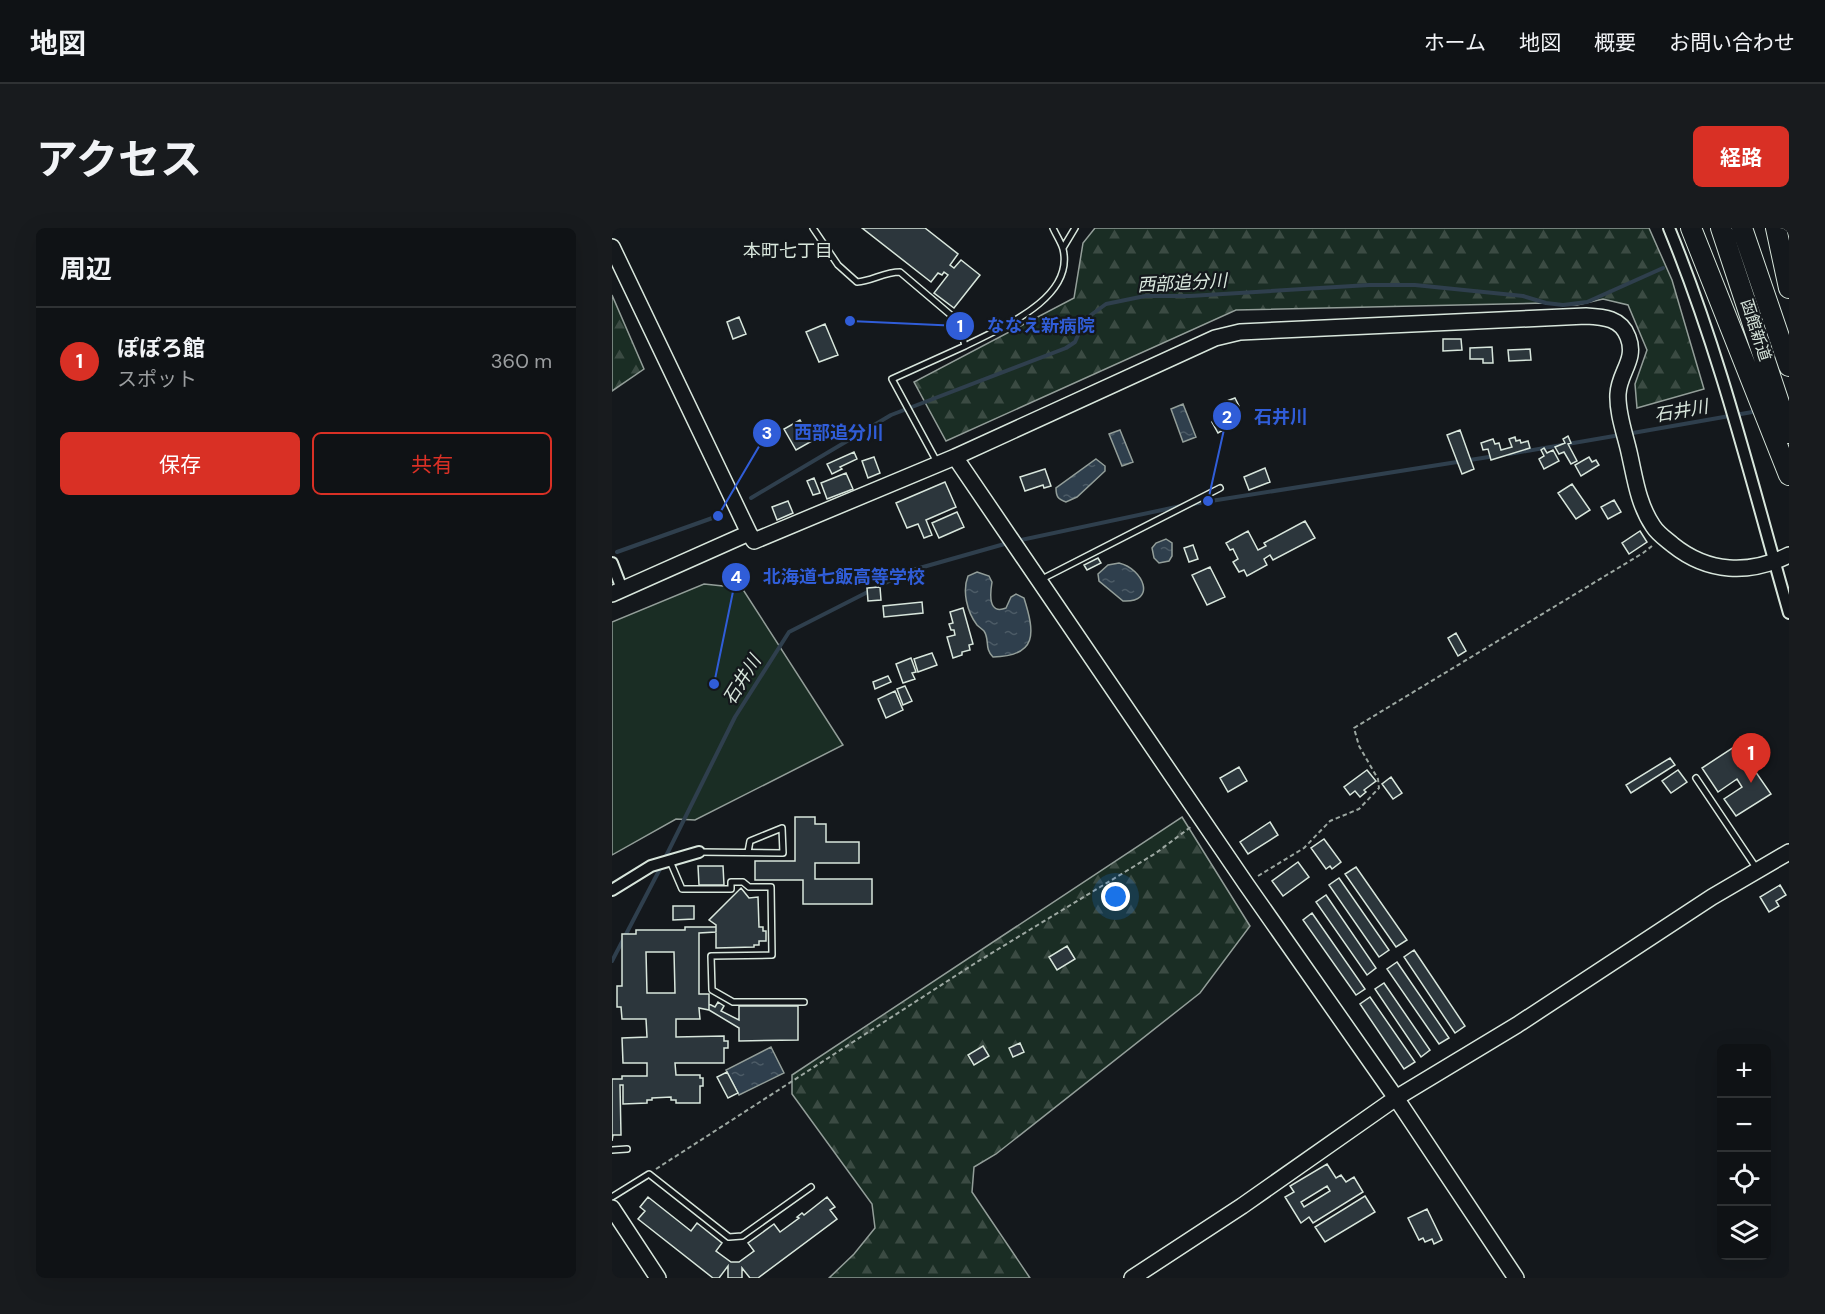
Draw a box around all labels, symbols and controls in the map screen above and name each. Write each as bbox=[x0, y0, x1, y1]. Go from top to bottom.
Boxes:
text: 地図 bbox=[30, 25, 86, 62]
text: ホーム bbox=[1424, 29, 1486, 57]
text: 地図 bbox=[1519, 29, 1561, 57]
text: 概要 bbox=[1594, 29, 1636, 57]
text: お問い合わせ bbox=[1669, 29, 1795, 57]
button: 経路 bbox=[1693, 126, 1789, 187]
text: アクセス bbox=[36, 132, 202, 187]
district label: 本町七丁目 bbox=[743, 239, 833, 263]
text: 周辺 bbox=[60, 252, 112, 286]
water label: 西部追分川 bbox=[1136, 269, 1230, 297]
street label: 函館新道 bbox=[1736, 296, 1776, 364]
callout: ななえ新病院 bbox=[945, 308, 1107, 344]
text: 1 bbox=[957, 314, 963, 338]
text: ななえ新病院 bbox=[987, 314, 1095, 338]
text: ぽぽろ館 bbox=[117, 334, 205, 363]
text: 1 bbox=[76, 348, 83, 374]
text: 360 m bbox=[491, 348, 552, 374]
text: スポット bbox=[117, 366, 197, 392]
water label: 石井川 bbox=[1652, 394, 1712, 428]
callout: 石井川 bbox=[1212, 398, 1320, 434]
text: 2 bbox=[1222, 405, 1232, 429]
text: 石井川 bbox=[1254, 405, 1308, 429]
callout: 西部追分川 bbox=[752, 415, 896, 451]
text: 3 bbox=[762, 421, 772, 445]
text: 西部追分川 bbox=[794, 421, 884, 445]
button: 保存 bbox=[60, 432, 300, 495]
button: 共有 bbox=[312, 432, 552, 495]
callout: 北海道七飯高等学校 bbox=[721, 559, 937, 595]
text: 4 bbox=[730, 565, 742, 589]
text: 北海道七飯高等学校 bbox=[763, 565, 925, 589]
water label: 石井川 bbox=[718, 649, 768, 709]
pin: 1 bbox=[1732, 734, 1770, 783]
your location bbox=[1101, 882, 1130, 911]
map controls bbox=[1717, 1044, 1771, 1260]
button: + bbox=[1717, 1044, 1771, 1098]
button: − bbox=[1717, 1098, 1771, 1152]
button: locate bbox=[1717, 1152, 1771, 1206]
button: layers bbox=[1717, 1206, 1771, 1260]

